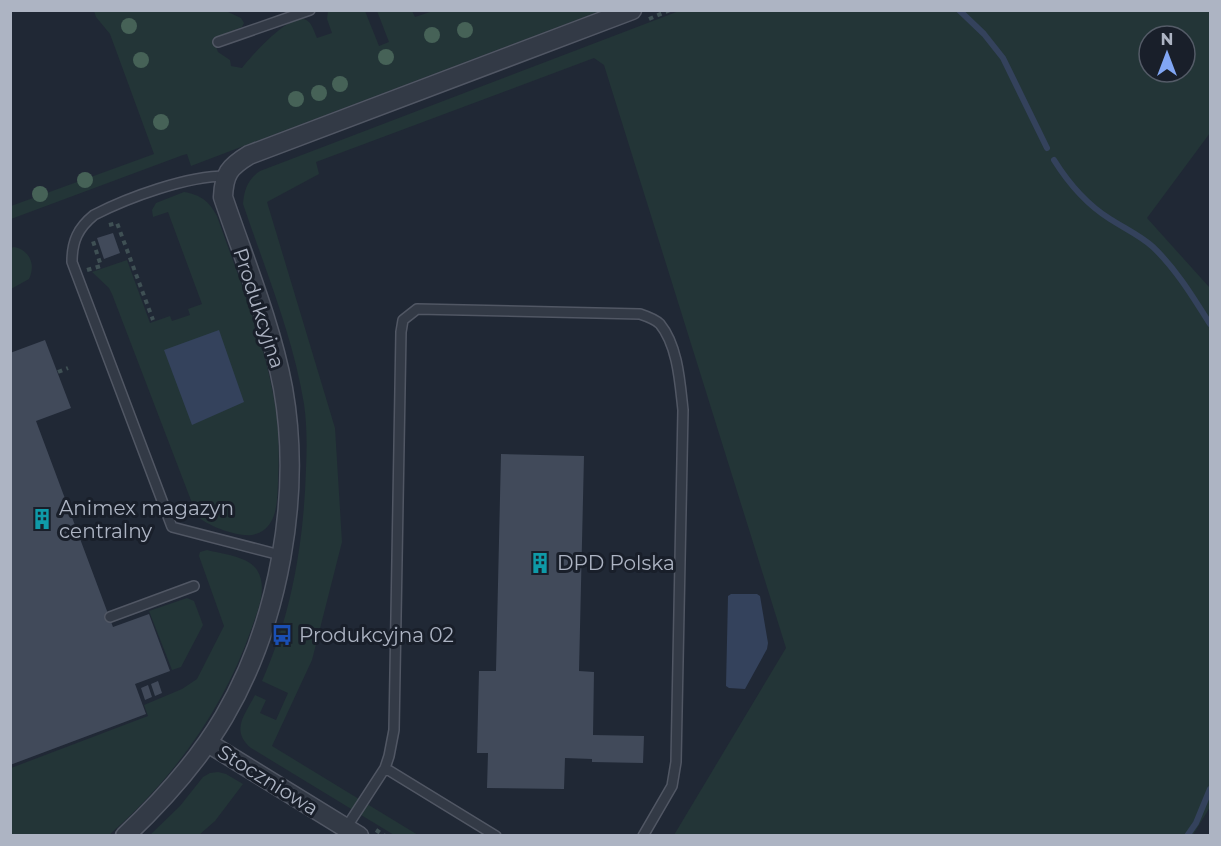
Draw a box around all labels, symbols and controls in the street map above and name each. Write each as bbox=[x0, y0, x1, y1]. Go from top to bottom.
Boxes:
north arrow bbox=[1137, 24, 1197, 84]
text: N bbox=[1161, 30, 1173, 49]
street label: Produkcyjna bbox=[228, 245, 290, 371]
place label: Animex magazyn centralny bbox=[59, 496, 234, 543]
building icon: Animex magazyn centralny bbox=[30, 507, 54, 531]
building icon: DPD Polska bbox=[528, 551, 552, 575]
place label: DPD Polska bbox=[557, 551, 675, 575]
bus stop icon: Produkcyjna 02 bbox=[270, 623, 294, 647]
place label: Produkcyjna 02 bbox=[299, 623, 454, 647]
street label: Stoczniowa bbox=[213, 740, 323, 820]

